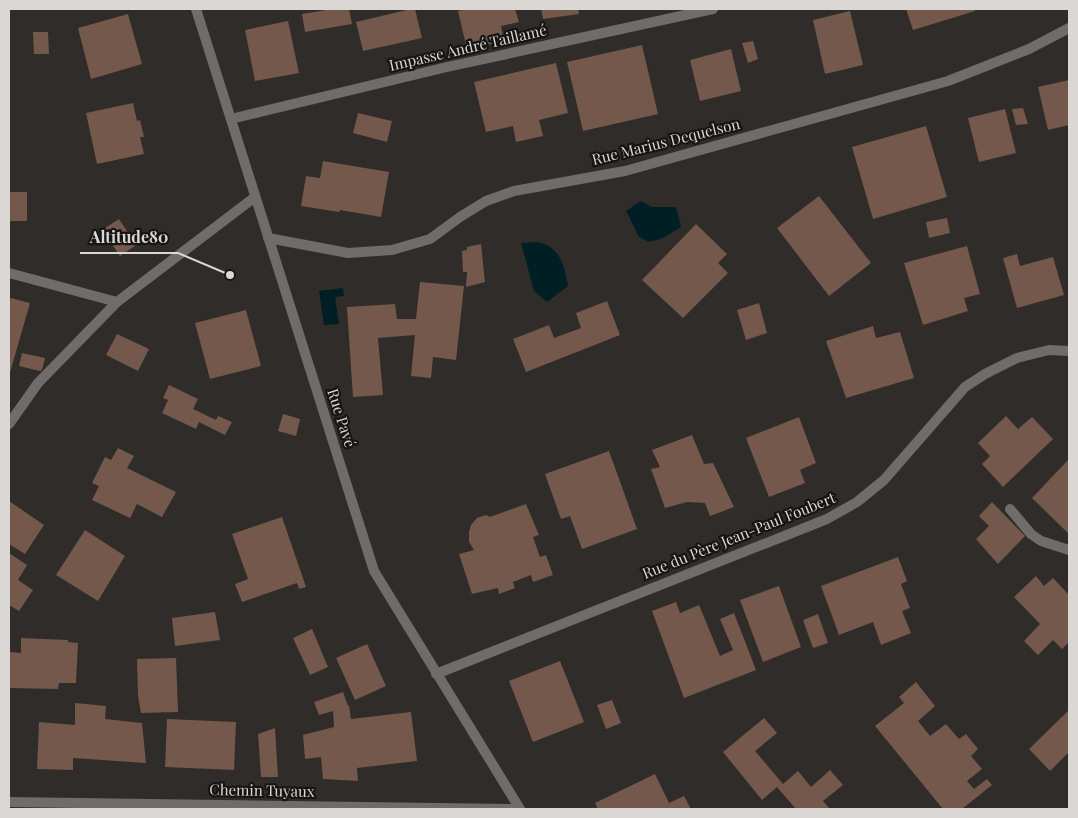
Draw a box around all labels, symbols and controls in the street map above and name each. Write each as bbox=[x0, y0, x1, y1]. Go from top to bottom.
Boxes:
street label: Impasse André Taillamé bbox=[387, 19, 549, 75]
street label: Rue Marius Dequelson bbox=[590, 113, 742, 169]
callout: Altitude80 bbox=[80, 222, 178, 253]
text: Altitude80 bbox=[89, 226, 168, 247]
street label: Rue Pavé bbox=[323, 386, 361, 450]
street label: Rue du Père Jean-Paul Foubert bbox=[639, 487, 839, 583]
street label: Chemin Tuyaux bbox=[209, 779, 315, 801]

